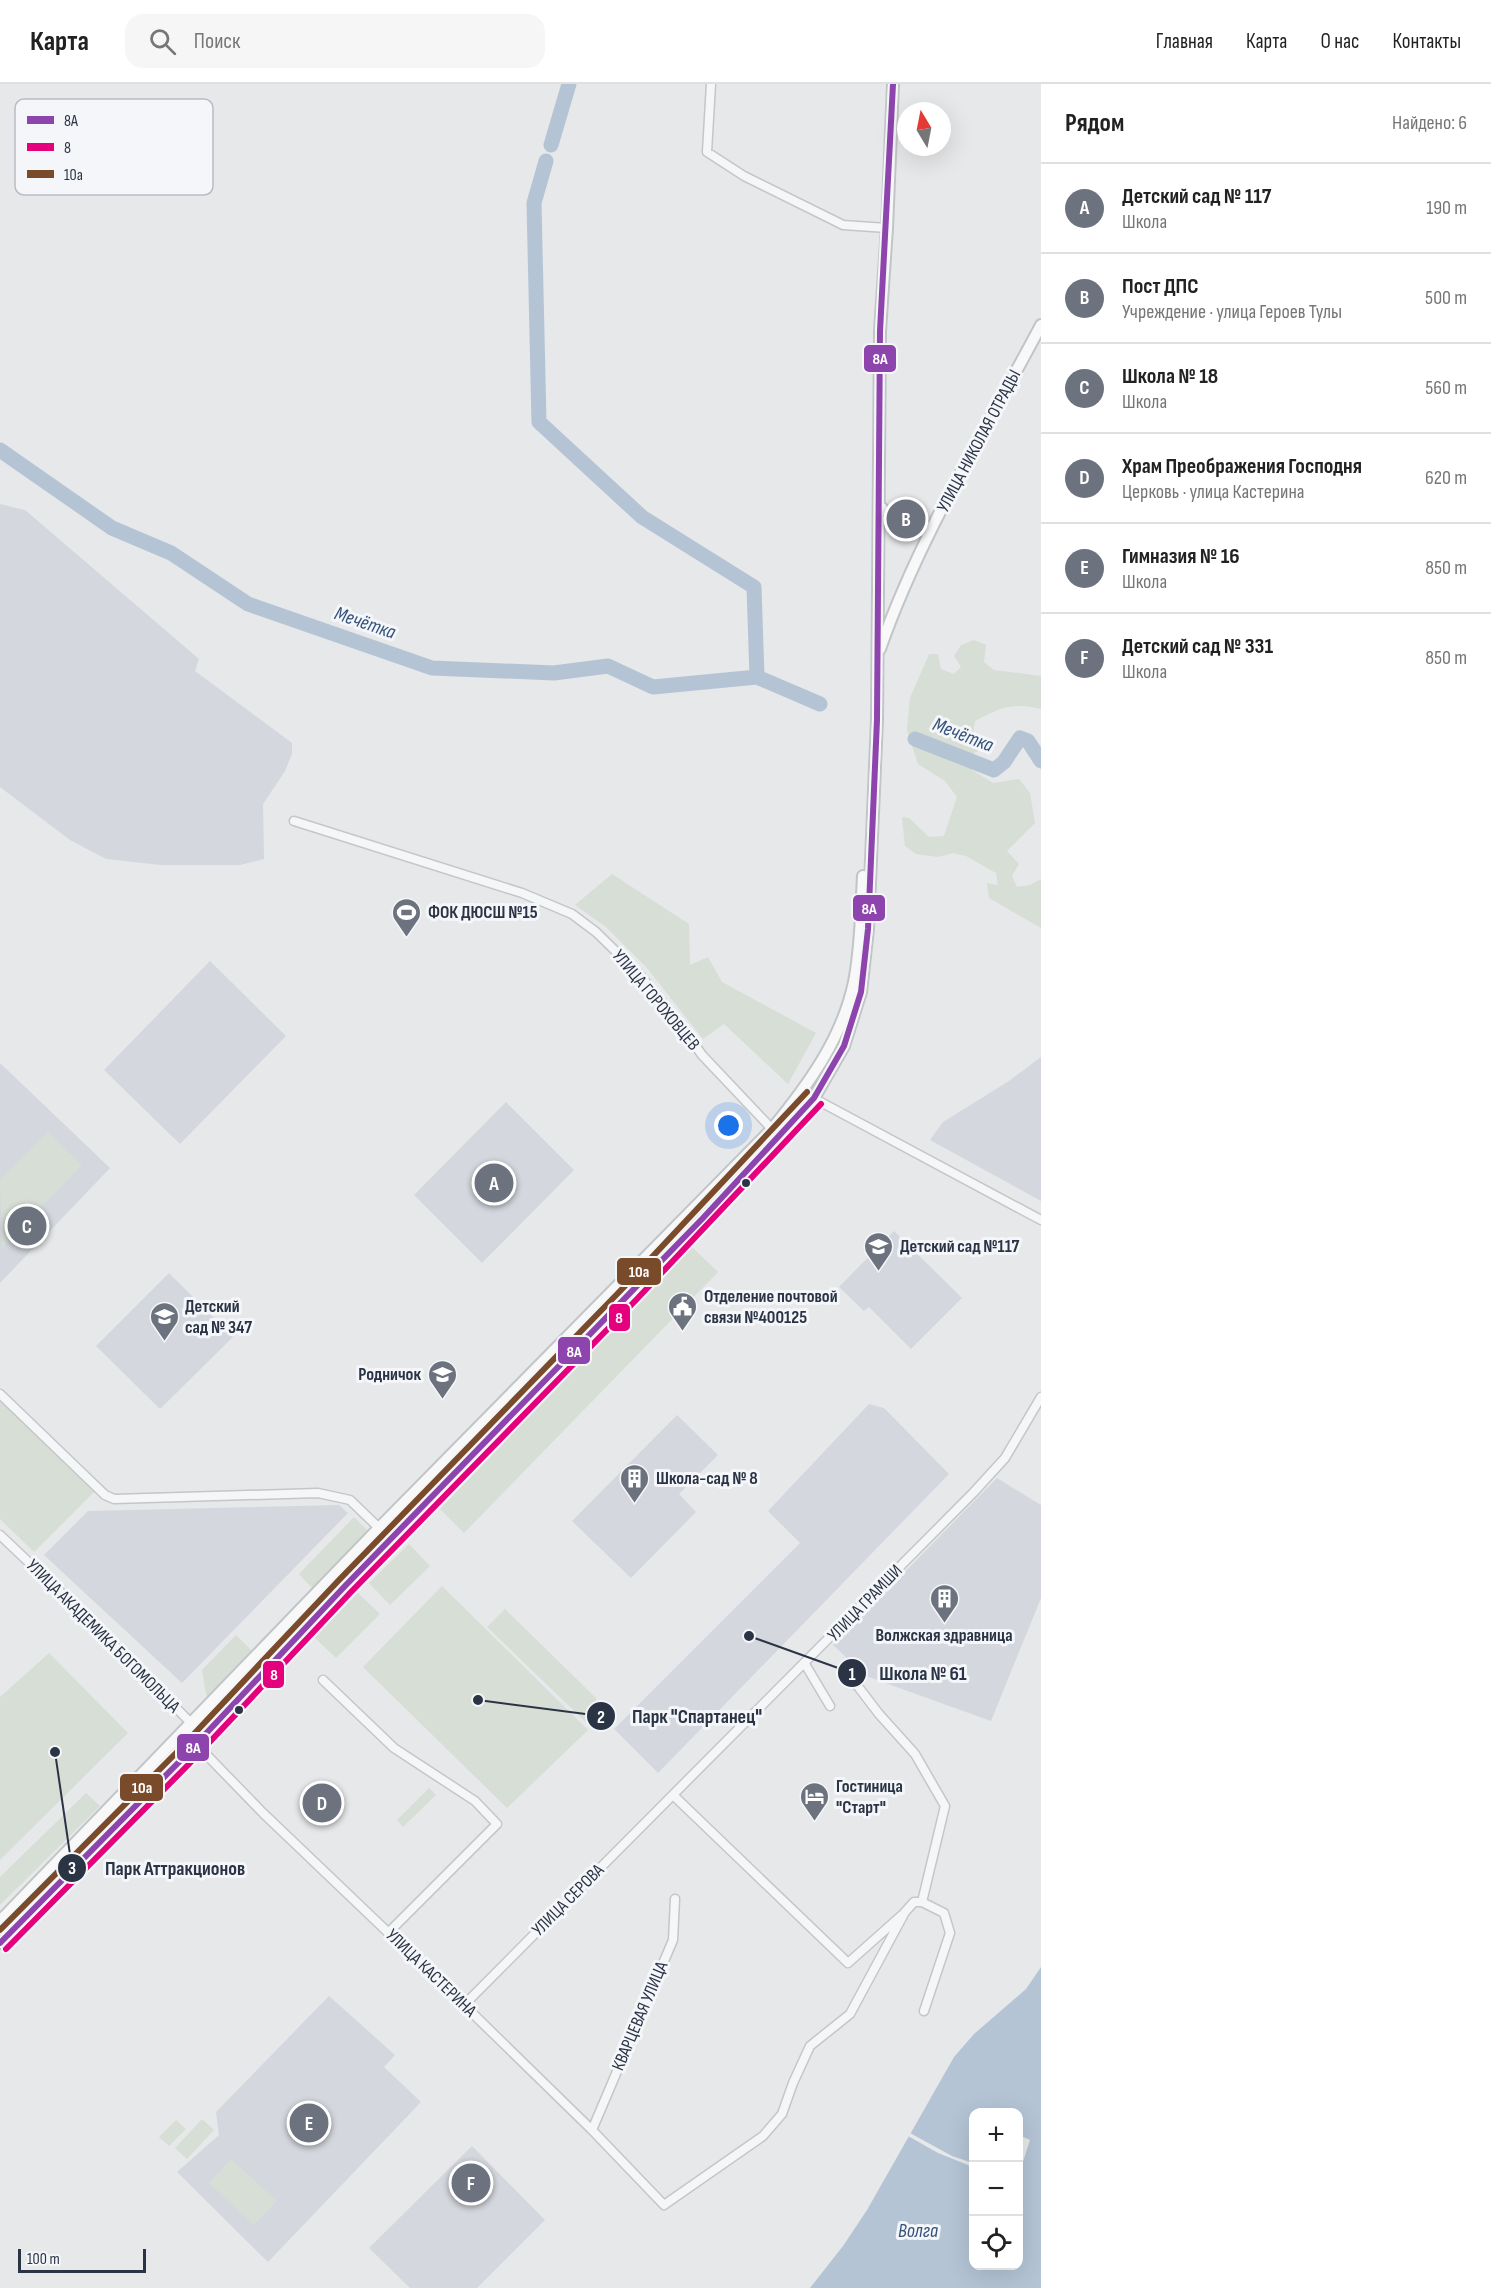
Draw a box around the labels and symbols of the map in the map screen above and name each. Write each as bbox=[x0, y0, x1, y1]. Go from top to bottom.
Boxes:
legend bbox=[15, 99, 213, 195]
north arrow bbox=[897, 102, 951, 156]
text: 8А bbox=[64, 112, 78, 131]
text: 8 bbox=[64, 139, 71, 158]
text: 10а bbox=[64, 166, 83, 185]
line badge: 8А bbox=[863, 344, 897, 373]
text: 8А bbox=[872, 350, 888, 369]
street label: УЛИЦА НИКОЛАЯ ОТРАДЫ bbox=[933, 366, 1025, 516]
pin: B bbox=[886, 496, 926, 542]
water label: Мечётка bbox=[331, 601, 399, 645]
water label: Мечётка bbox=[929, 713, 997, 757]
line badge: 8А bbox=[852, 894, 886, 922]
sports icon: ФОК ДЮСШ №15 bbox=[391, 896, 423, 938]
text: 8А bbox=[861, 900, 877, 919]
place label: ФОК ДЮСШ №15 bbox=[428, 902, 538, 923]
street label: УЛИЦА ГОРОХОВЦЕВ bbox=[608, 945, 704, 1055]
your location bbox=[714, 1111, 743, 1140]
pin: A bbox=[474, 1160, 514, 1206]
unlabelled marker bbox=[740, 1177, 752, 1189]
pin: C bbox=[8, 1204, 46, 1248]
school or university icon: Детский сад №117 bbox=[863, 1230, 895, 1272]
place label: Детский сад №117 bbox=[900, 1236, 1020, 1257]
line badge: 10а bbox=[616, 1257, 662, 1286]
text: 10а bbox=[629, 1263, 649, 1282]
place label: Отделение почтовой связи №400125 bbox=[704, 1286, 838, 1328]
public building icon: Отделение почтовой связи №400125 bbox=[667, 1290, 699, 1332]
place label: Детский сад № 347 bbox=[185, 1296, 252, 1338]
school or university icon: Детский сад № 347 bbox=[148, 1300, 180, 1342]
line badge: 8 bbox=[608, 1303, 631, 1332]
text: 8 bbox=[615, 1309, 623, 1328]
line badge: 8А bbox=[557, 1336, 591, 1365]
text: 8А bbox=[566, 1343, 582, 1362]
school or university icon: Родничок bbox=[426, 1358, 458, 1400]
place label: Родничок bbox=[358, 1364, 421, 1385]
building icon: Школа-сад № 8 bbox=[619, 1462, 651, 1504]
place label: Школа-сад № 8 bbox=[656, 1468, 758, 1489]
street label: УЛИЦА АКАДЕМИКА БОГОМОЛЬЦА bbox=[22, 1555, 184, 1717]
street label: УЛИЦА ГРАМШИ bbox=[823, 1560, 907, 1646]
building icon: Волжская здравница bbox=[928, 1582, 960, 1624]
place label: Волжская здравница bbox=[876, 1625, 1013, 1646]
callout: Школа № 61 bbox=[837, 1654, 978, 1692]
line badge: 8 bbox=[262, 1660, 285, 1689]
text: Школа № 61 bbox=[879, 1662, 967, 1686]
text: 1 bbox=[848, 1664, 856, 1685]
text: 8 bbox=[270, 1666, 278, 1685]
callout: Парк "Спартанец" bbox=[586, 1697, 777, 1735]
unlabelled marker bbox=[233, 1704, 245, 1716]
text: Парк "Спартанец" bbox=[632, 1705, 762, 1729]
text: 2 bbox=[597, 1707, 605, 1728]
line badge: 8А bbox=[176, 1733, 210, 1762]
text: 8А bbox=[185, 1739, 201, 1758]
line badge: 10а bbox=[119, 1773, 164, 1802]
place label: Гостиница "Старт" bbox=[836, 1776, 903, 1818]
text: 10а bbox=[132, 1779, 152, 1798]
pin: D bbox=[302, 1780, 342, 1826]
hotel icon: Гостиница "Старт" bbox=[799, 1780, 831, 1822]
callout: Парк Аттракционов bbox=[57, 1849, 264, 1887]
text: Парк Аттракционов bbox=[105, 1857, 245, 1881]
text: 3 bbox=[68, 1858, 76, 1879]
street label: УЛИЦА СЕРОВА bbox=[528, 1859, 609, 1940]
street label: УЛИЦА КАСТЕРИНА bbox=[381, 1925, 481, 2022]
street label: КВАРЦЕВАЯ УЛИЦА bbox=[608, 1958, 673, 2074]
pin: E bbox=[290, 2100, 328, 2146]
pin: F bbox=[452, 2160, 490, 2206]
water label: Волга bbox=[898, 2219, 938, 2243]
scale bar bbox=[18, 2246, 146, 2274]

